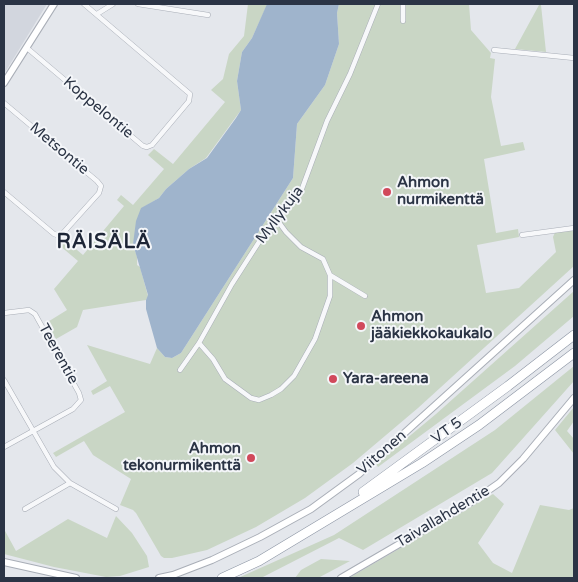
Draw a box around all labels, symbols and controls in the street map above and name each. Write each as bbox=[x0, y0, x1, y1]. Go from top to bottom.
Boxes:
street label: Koppelontie bbox=[59, 73, 137, 143]
street label: Metsontie bbox=[26, 119, 92, 179]
place label: Ahmon nurmikenttä bbox=[397, 174, 484, 209]
street label: Myllykuja bbox=[253, 183, 307, 247]
marker: Ahmon nurmikenttä bbox=[381, 186, 393, 198]
district label: RÄISÄLÄ bbox=[56, 231, 152, 255]
place label: Ahmon jääkiekkokaukalo bbox=[371, 308, 492, 343]
marker: Ahmon jääkiekkokaukalo bbox=[355, 320, 367, 332]
street label: Teerentie bbox=[34, 321, 82, 387]
place label: Yara-areena bbox=[343, 370, 429, 388]
marker: Yara-areena bbox=[327, 373, 339, 385]
street label: VT 5 bbox=[428, 414, 466, 448]
street label: Viitonen bbox=[354, 427, 410, 479]
place label: Ahmon tekonurmikenttä bbox=[123, 440, 241, 475]
marker: Ahmon tekonurmikenttä bbox=[245, 452, 257, 464]
street label: Taivallahdentie bbox=[393, 482, 493, 552]

